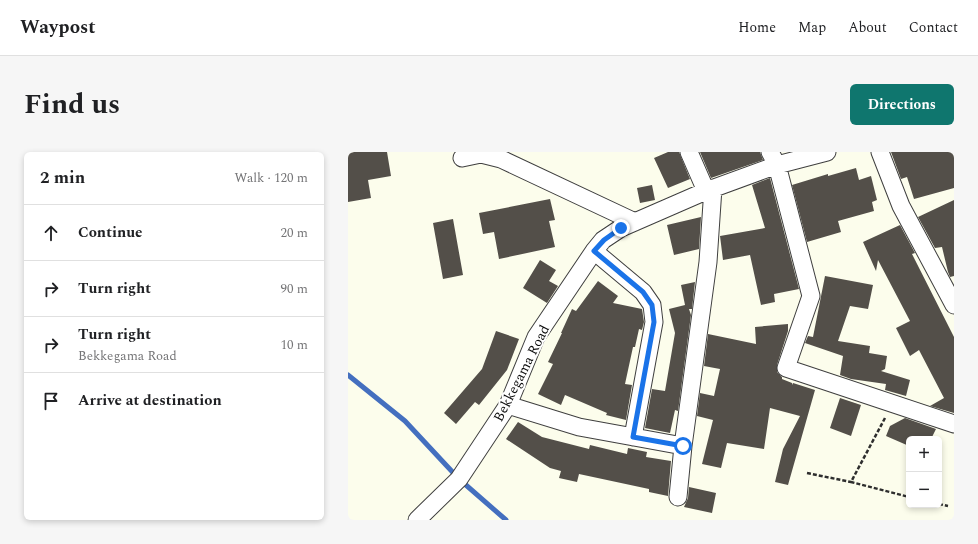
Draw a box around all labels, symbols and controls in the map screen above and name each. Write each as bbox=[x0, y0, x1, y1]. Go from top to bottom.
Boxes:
text: Waypost bbox=[20, 13, 96, 42]
text: Home bbox=[738, 17, 776, 38]
text: Map bbox=[798, 17, 826, 38]
text: About bbox=[848, 17, 887, 38]
text: Contact bbox=[909, 17, 958, 38]
text: Find us bbox=[24, 83, 120, 126]
button: Directions bbox=[850, 84, 954, 125]
text: 2 min bbox=[40, 165, 85, 191]
text: Walk · 120 m bbox=[234, 168, 308, 188]
route end bbox=[612, 219, 630, 237]
text: Continue bbox=[78, 221, 143, 244]
icon: ahead bbox=[40, 222, 62, 244]
text: 20 m bbox=[281, 223, 308, 243]
text: Turn right bbox=[78, 277, 151, 300]
icon: right bbox=[40, 278, 62, 300]
text: 90 m bbox=[281, 279, 308, 299]
street label: Bekkegama Road bbox=[488, 321, 555, 425]
text: Turn right bbox=[78, 323, 151, 346]
icon: right bbox=[40, 334, 62, 356]
text: 10 m bbox=[281, 335, 308, 355]
text: Bekkegama Road bbox=[78, 346, 177, 366]
text: Arrive at destination bbox=[78, 389, 222, 412]
icon: arrive bbox=[40, 390, 62, 412]
map controls bbox=[906, 436, 942, 508]
button: + bbox=[906, 436, 942, 472]
route start bbox=[674, 437, 692, 455]
button: − bbox=[906, 472, 942, 508]

